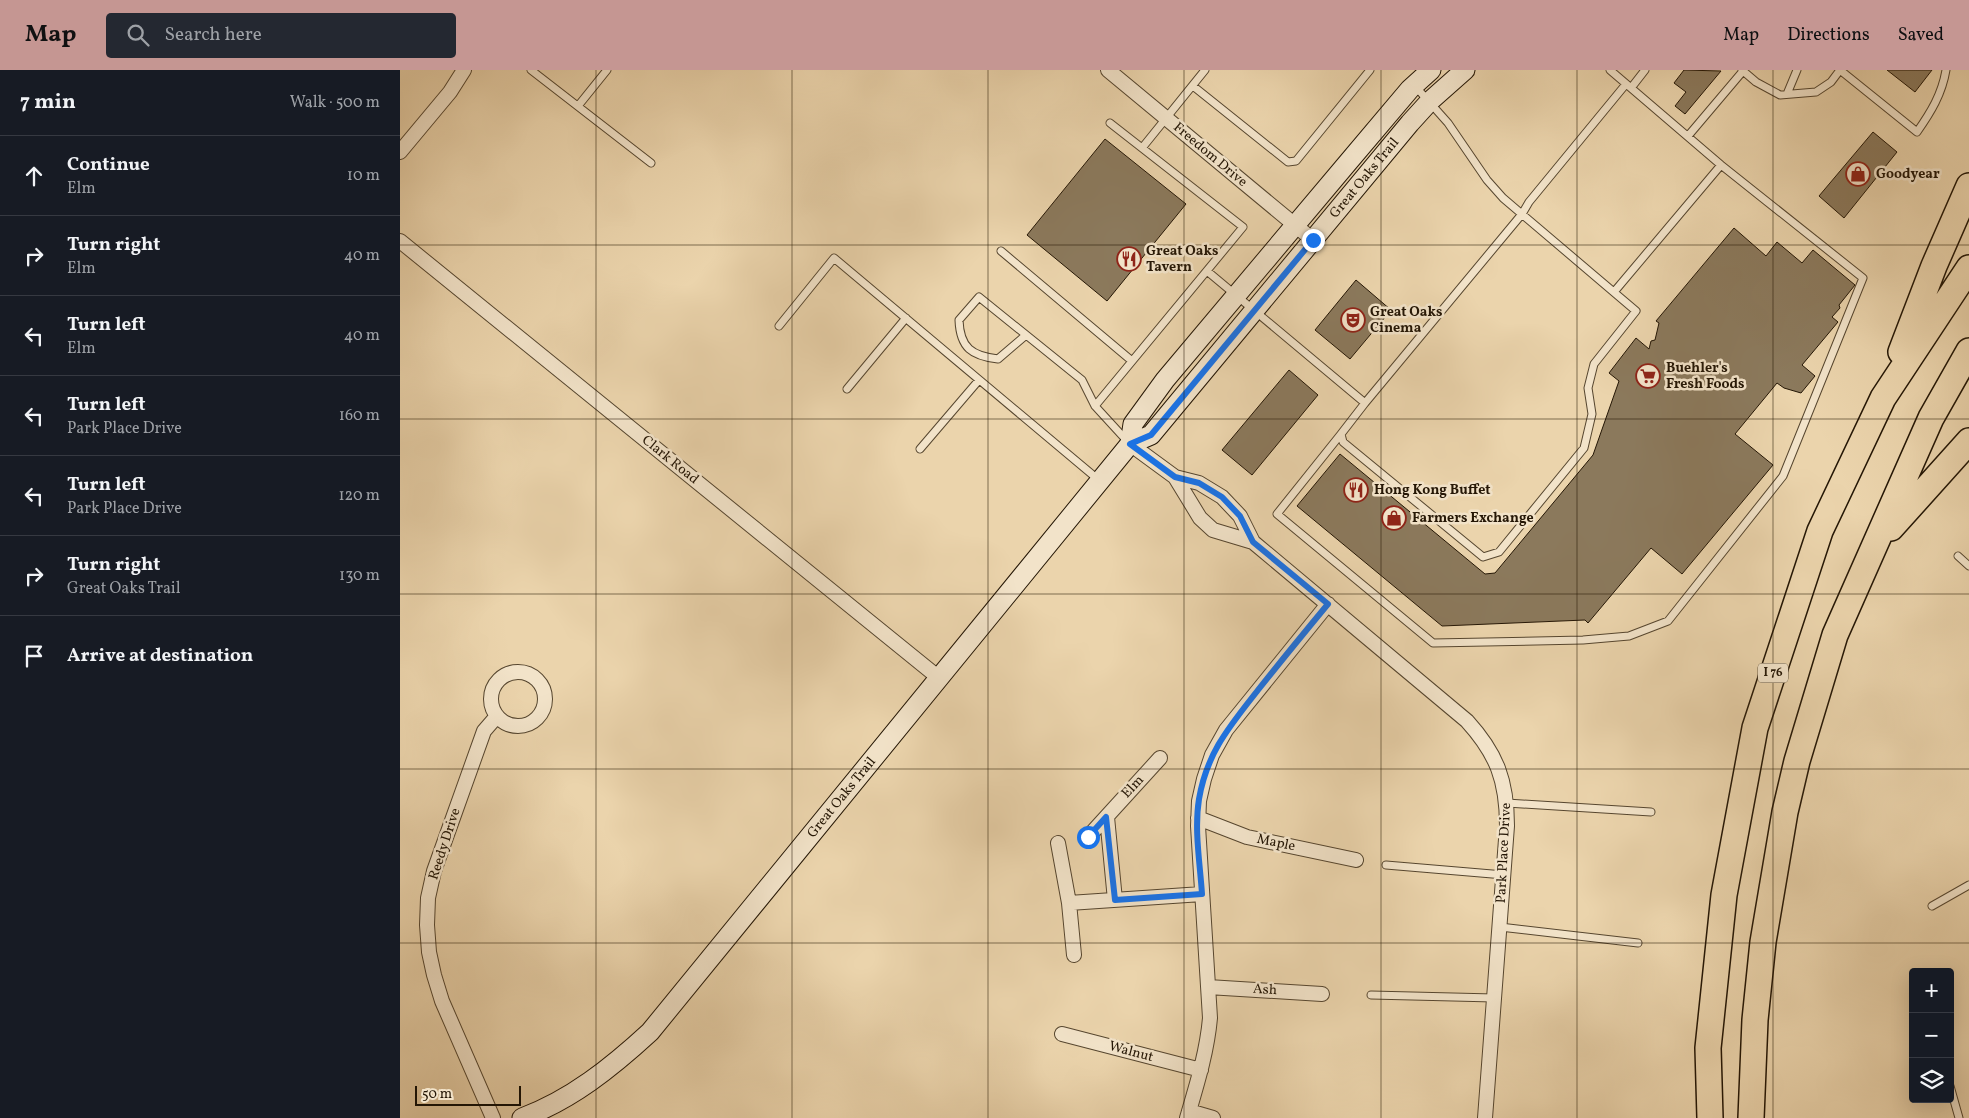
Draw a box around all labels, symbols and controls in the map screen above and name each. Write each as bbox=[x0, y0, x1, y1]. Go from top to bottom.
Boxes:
search box bbox=[106, 13, 456, 58]
text: Map bbox=[25, 18, 76, 52]
icon: search bbox=[124, 21, 152, 49]
text: Search here bbox=[164, 22, 262, 48]
text: Map bbox=[1723, 23, 1759, 48]
text: Directions bbox=[1787, 23, 1870, 48]
text: Saved bbox=[1898, 23, 1944, 48]
text: 7 min bbox=[20, 88, 76, 117]
text: Walk · 500 m bbox=[290, 92, 380, 114]
street label: Freedom Drive bbox=[1169, 118, 1251, 192]
street label: Great Oaks Trail bbox=[1325, 134, 1403, 222]
text: Continue bbox=[67, 152, 150, 178]
shop icon: Goodyear bbox=[1845, 161, 1871, 187]
icon: ahead bbox=[20, 162, 48, 190]
text: 10 m bbox=[347, 165, 380, 187]
place label: Goodyear bbox=[1876, 165, 1940, 184]
text: Elm bbox=[67, 178, 96, 200]
route end bbox=[1302, 229, 1325, 252]
text: Turn right bbox=[67, 232, 160, 258]
icon: right bbox=[20, 242, 48, 270]
place label: Great Oaks Tavern bbox=[1146, 242, 1218, 277]
text: 40 m bbox=[344, 245, 380, 267]
restaurant icon: Great Oaks Tavern bbox=[1116, 246, 1142, 272]
text: Elm bbox=[67, 258, 96, 280]
place label: Great Oaks Cinema bbox=[1370, 303, 1442, 338]
theatre icon: Great Oaks Cinema bbox=[1340, 307, 1366, 333]
text: Turn left bbox=[67, 312, 146, 338]
icon: left bbox=[20, 322, 48, 350]
text: 40 m bbox=[344, 325, 380, 347]
text: Elm bbox=[67, 338, 96, 360]
place label: Buehler's Fresh Foods bbox=[1666, 359, 1744, 394]
supermarket icon: Buehler's Fresh Foods bbox=[1635, 363, 1661, 389]
text: Turn left bbox=[67, 392, 146, 418]
icon: left bbox=[20, 402, 48, 430]
text: 160 m bbox=[339, 405, 380, 427]
text: Park Place Drive bbox=[67, 418, 182, 440]
street label: Clark Road bbox=[638, 431, 703, 489]
text: Turn left bbox=[67, 472, 146, 498]
restaurant icon: Hong Kong Buffet bbox=[1343, 477, 1369, 503]
place label: Hong Kong Buffet bbox=[1374, 481, 1491, 500]
icon: left bbox=[20, 482, 48, 510]
text: 120 m bbox=[338, 485, 380, 507]
text: Park Place Drive bbox=[67, 498, 182, 520]
shop icon: Farmers Exchange bbox=[1381, 505, 1407, 531]
place label: Farmers Exchange bbox=[1412, 509, 1534, 528]
text: Turn right bbox=[67, 552, 160, 578]
icon: right bbox=[20, 562, 48, 590]
text: 130 m bbox=[339, 565, 380, 587]
text: Great Oaks Trail bbox=[67, 578, 180, 600]
icon: arrive bbox=[20, 642, 48, 670]
text: Arrive at destination bbox=[67, 643, 253, 669]
road number: I 76 bbox=[1758, 664, 1788, 682]
street label: Great Oaks Trail bbox=[803, 753, 880, 842]
street label: Elm bbox=[1118, 771, 1148, 803]
street label: Park Place Drive bbox=[1492, 802, 1516, 904]
street label: Reedy Drive bbox=[424, 805, 466, 882]
route start bbox=[1077, 826, 1100, 849]
street label: Maple bbox=[1255, 830, 1297, 856]
map controls bbox=[1909, 968, 1954, 1103]
button: + bbox=[1909, 968, 1954, 1013]
street label: Ash bbox=[1252, 980, 1278, 1000]
button: − bbox=[1909, 1013, 1954, 1058]
street label: Walnut bbox=[1107, 1037, 1155, 1067]
button: layers bbox=[1909, 1058, 1954, 1103]
scale bar bbox=[415, 1083, 521, 1106]
text: 50 m bbox=[422, 1085, 452, 1104]

